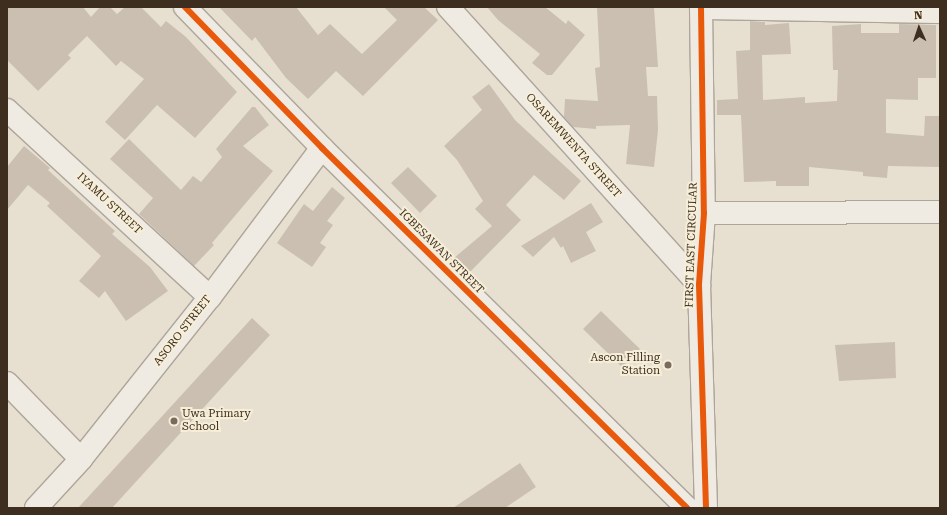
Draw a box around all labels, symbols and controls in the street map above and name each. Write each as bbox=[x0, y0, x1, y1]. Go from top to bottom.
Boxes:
north arrow bbox=[899, 8, 939, 48]
text: N bbox=[914, 9, 923, 22]
street label: OSAREMWENTA STREET bbox=[523, 91, 623, 201]
street label: IYAMU STREET bbox=[74, 171, 144, 237]
street label: FIRST EAST CIRCULAR bbox=[683, 182, 701, 308]
street label: IGBESAWAN STREET bbox=[396, 207, 486, 297]
street label: ASORO STREET bbox=[151, 293, 215, 369]
place label: Ascon Filling Station bbox=[590, 352, 660, 378]
marker: Ascon Filling Station bbox=[663, 360, 673, 370]
place label: Uwa Primary School bbox=[182, 408, 251, 434]
marker: Uwa Primary School bbox=[169, 416, 179, 426]

